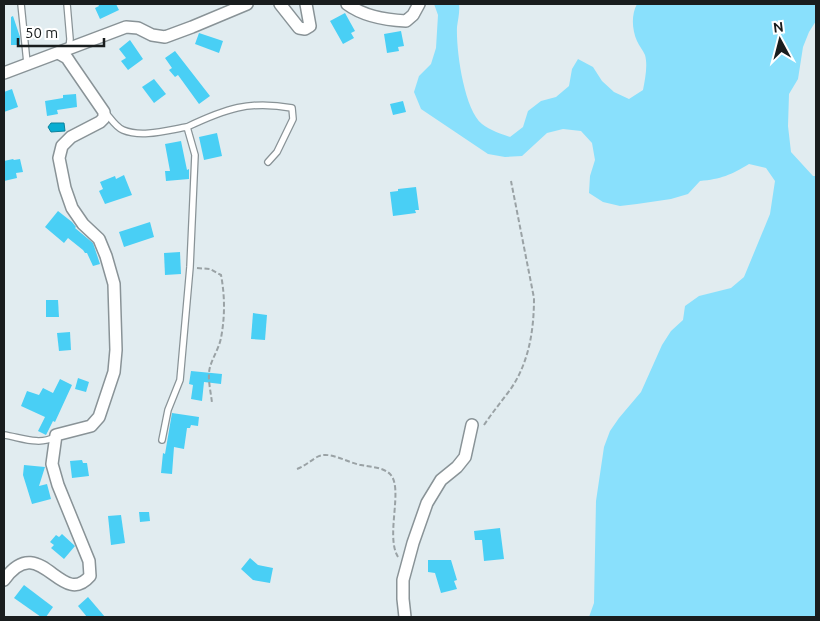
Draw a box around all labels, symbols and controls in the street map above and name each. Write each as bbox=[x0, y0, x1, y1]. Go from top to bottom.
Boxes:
scale bar bbox=[18, 15, 104, 47]
north arrow bbox=[755, 15, 805, 65]
text: N bbox=[772, 19, 785, 36]
text: 50 m bbox=[25, 24, 58, 41]

